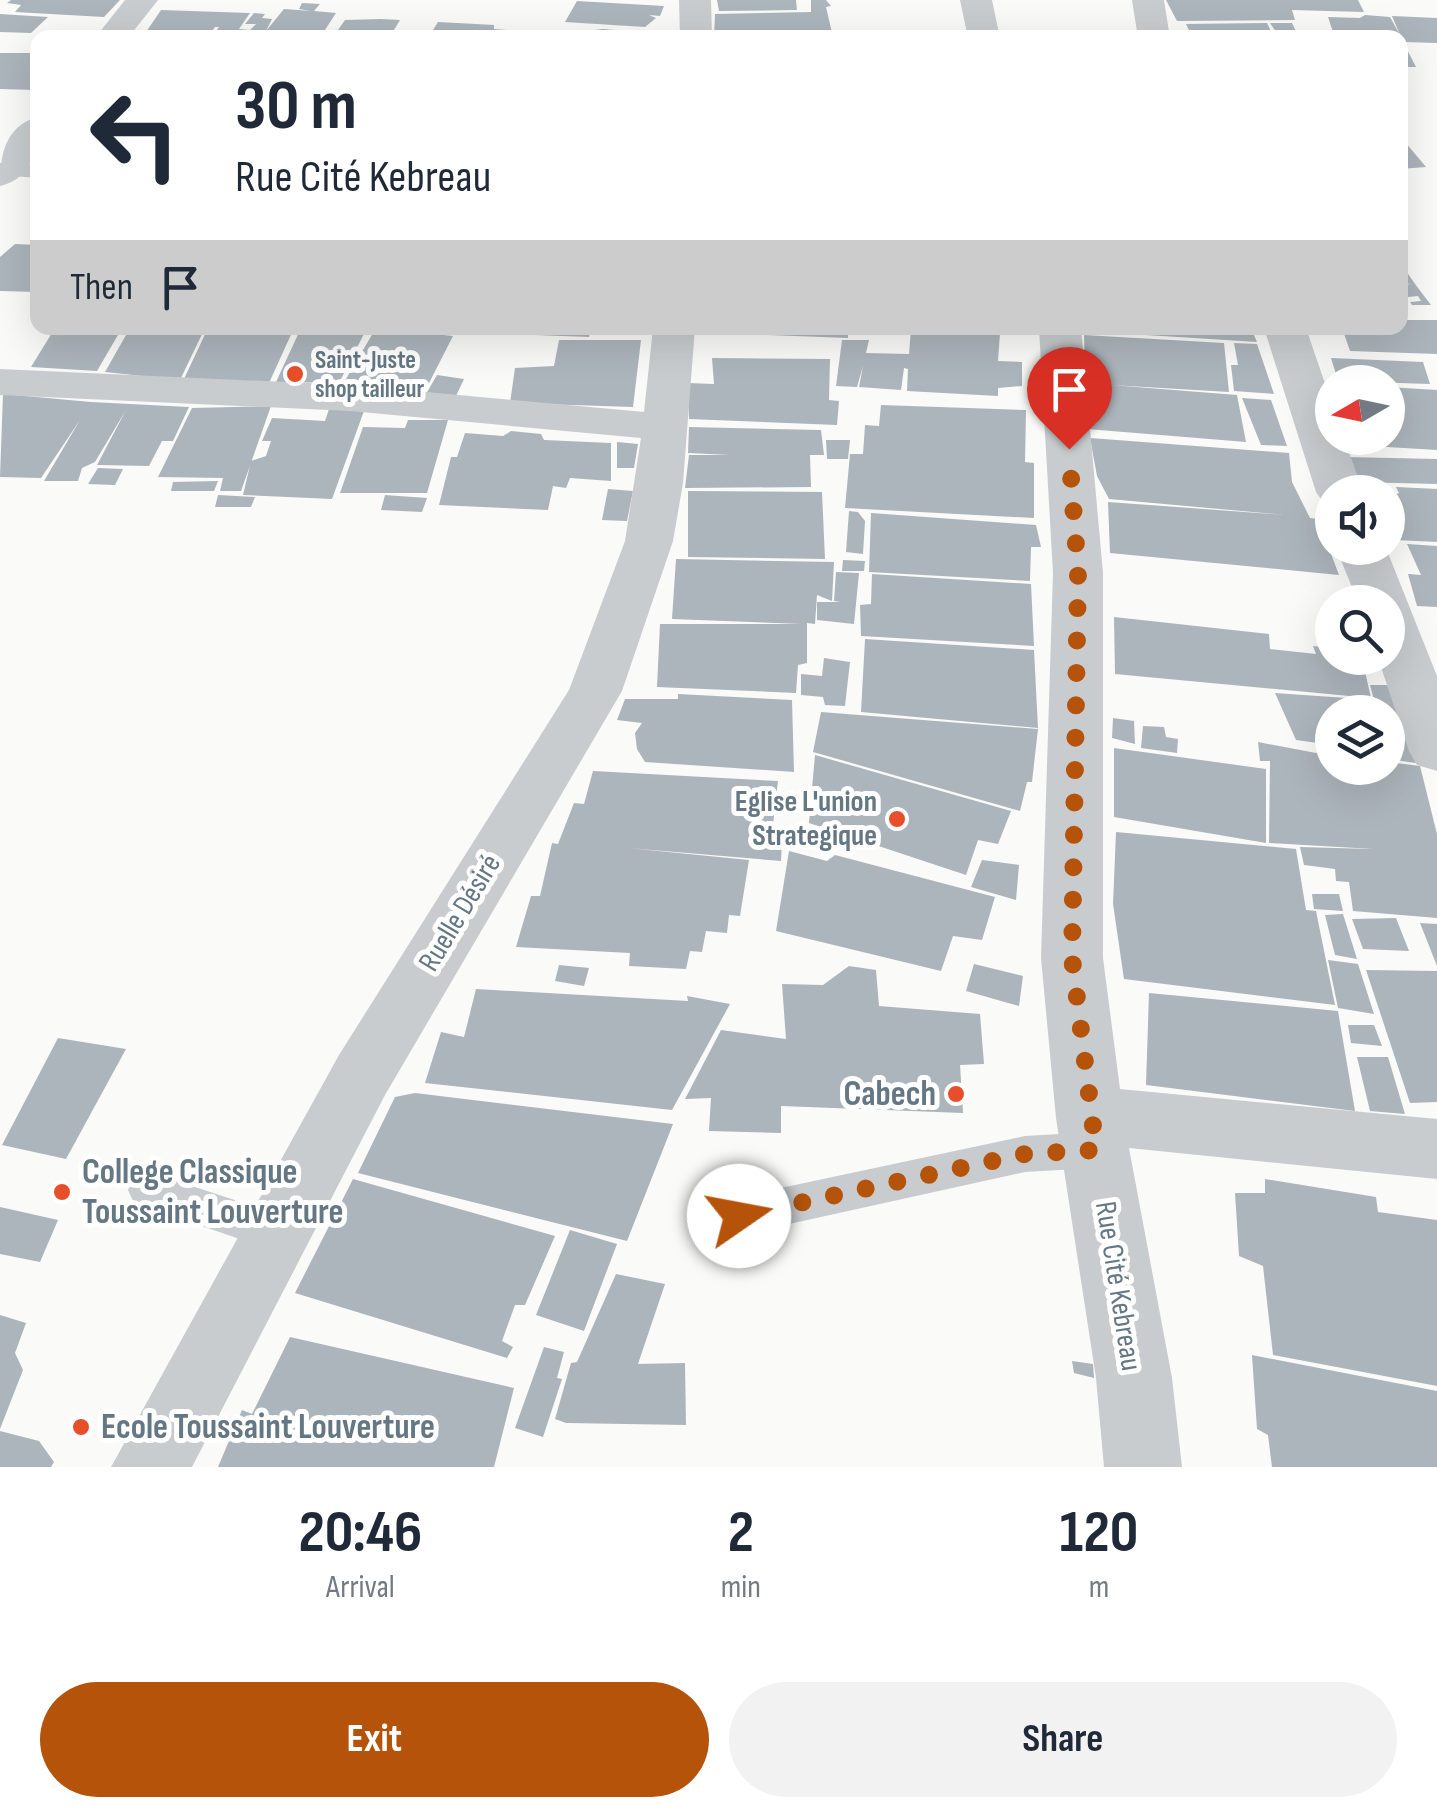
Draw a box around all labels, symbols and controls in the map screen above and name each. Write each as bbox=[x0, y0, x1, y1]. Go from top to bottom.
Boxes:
text: 30 m bbox=[235, 65, 357, 149]
icon: left bbox=[70, 70, 200, 200]
text: Rue Cité Kebreau bbox=[235, 150, 491, 205]
icon: arrive bbox=[153, 260, 208, 315]
text: Then bbox=[70, 265, 133, 310]
place label: Saint-Juste shop tailleur bbox=[315, 345, 425, 405]
pin bbox=[1027, 347, 1112, 450]
icon: arrive bbox=[1042, 362, 1097, 417]
marker: Saint-Juste shop tailleur bbox=[284, 363, 306, 385]
north arrow bbox=[1315, 365, 1405, 455]
map controls bbox=[1315, 365, 1405, 785]
button: sound bbox=[1315, 475, 1405, 565]
button: search bbox=[1315, 585, 1405, 675]
button: layers bbox=[1315, 695, 1405, 785]
place label: Eglise L'union Strategique bbox=[735, 784, 877, 854]
marker: Eglise L'union Strategique bbox=[886, 808, 908, 830]
street label: Ruelle Désiré bbox=[411, 848, 509, 978]
place label: Cabech bbox=[844, 1073, 936, 1116]
marker: Cabech bbox=[945, 1083, 967, 1105]
place label: College Classique Toussaint Louverture bbox=[82, 1151, 343, 1234]
position arrow bbox=[687, 1164, 791, 1268]
marker: College Classique Toussaint Louverture bbox=[51, 1181, 73, 1203]
street label: Rue Cité Kebreau bbox=[1087, 1199, 1149, 1373]
place label: Ecole Toussaint Louverture bbox=[101, 1406, 435, 1449]
marker: Ecole Toussaint Louverture bbox=[70, 1416, 92, 1438]
text: 20:46 bbox=[299, 1497, 422, 1569]
text: 2 bbox=[728, 1497, 754, 1569]
text: 120 bbox=[1059, 1497, 1138, 1569]
text: Arrival bbox=[326, 1568, 395, 1607]
text: min bbox=[721, 1568, 761, 1607]
text: m bbox=[1089, 1568, 1109, 1607]
button: Exit bbox=[40, 1682, 709, 1797]
button: Share bbox=[729, 1682, 1397, 1797]

